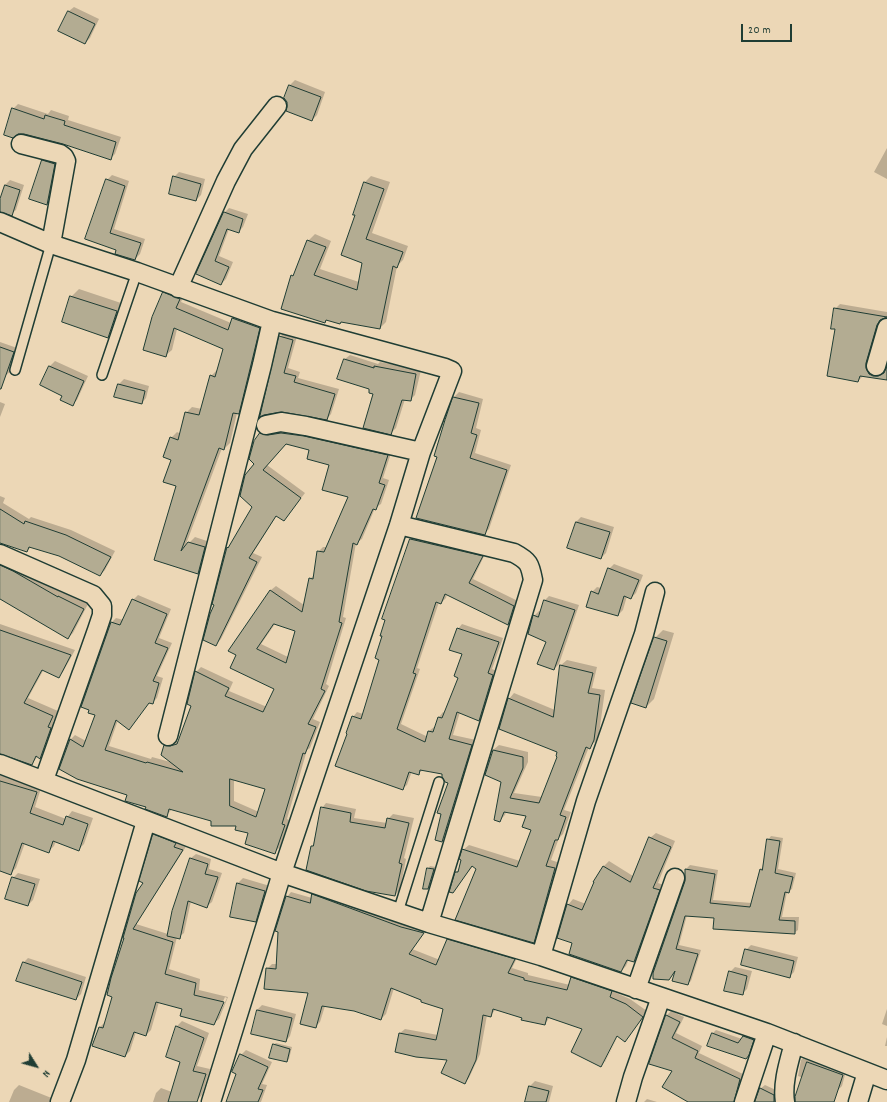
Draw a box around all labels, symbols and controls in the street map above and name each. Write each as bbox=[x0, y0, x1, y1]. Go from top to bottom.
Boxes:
scale bar bbox=[743, 16, 794, 42]
text: 20 m bbox=[748, 22, 771, 39]
north arrow bbox=[16, 1046, 56, 1086]
text: N bbox=[38, 1066, 54, 1080]

